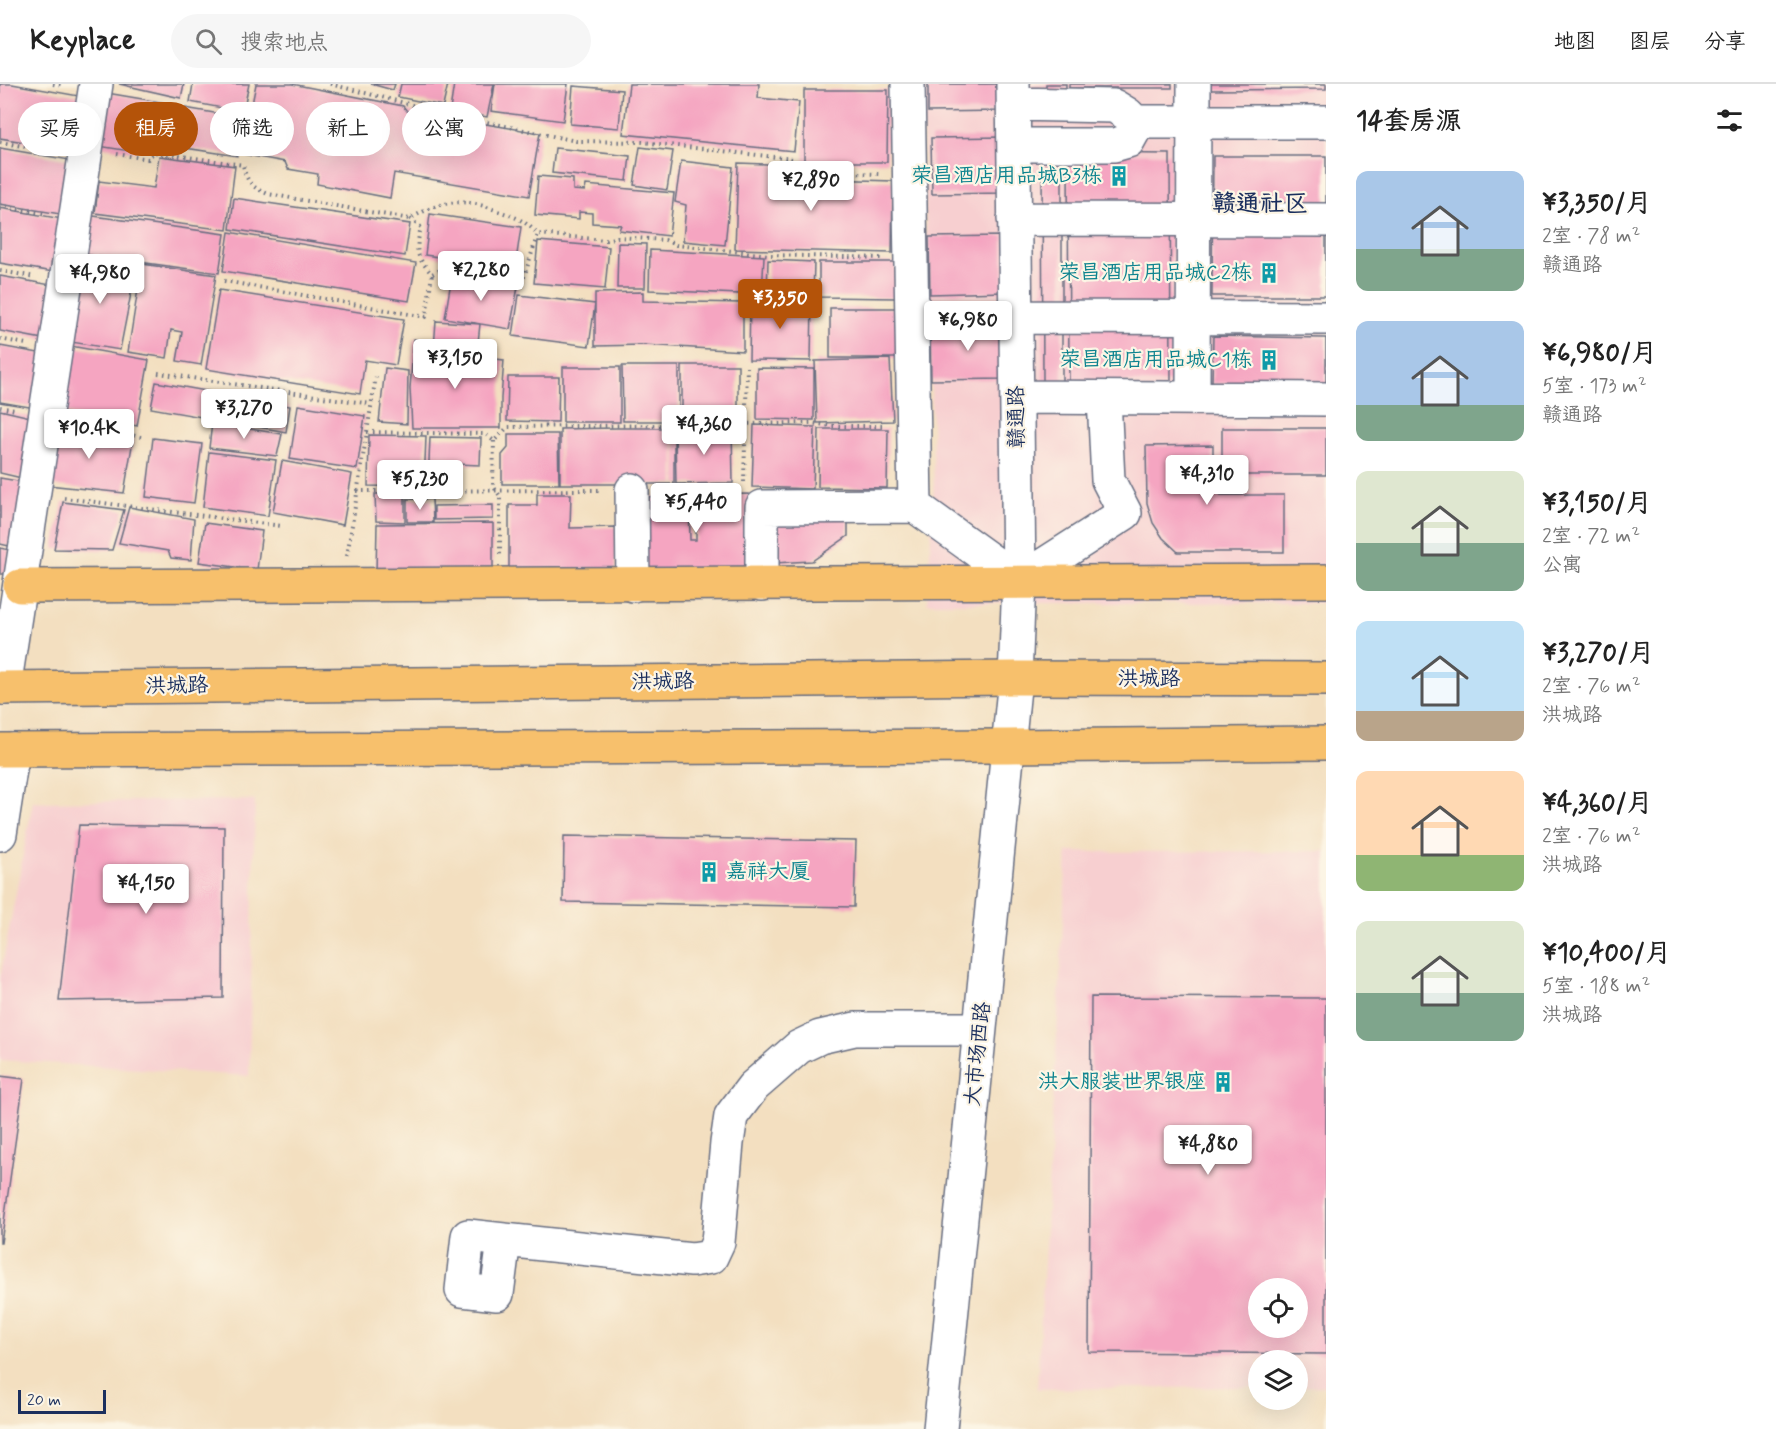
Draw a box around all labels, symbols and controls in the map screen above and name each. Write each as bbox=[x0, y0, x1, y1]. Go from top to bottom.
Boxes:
search box bbox=[171, 14, 591, 68]
text: Keyplace bbox=[30, 23, 135, 60]
icon: search bbox=[192, 25, 225, 58]
text: 地图 bbox=[1554, 28, 1596, 56]
text: 图层 bbox=[1629, 28, 1671, 56]
text: 分享 bbox=[1704, 28, 1746, 56]
text: 搜索地点 bbox=[240, 29, 328, 57]
chip: 买房 bbox=[18, 102, 102, 156]
chip: 租房 bbox=[114, 102, 198, 156]
chip: 筛选 bbox=[210, 102, 294, 156]
chip: 新上 bbox=[306, 102, 390, 156]
chip: 公寓 bbox=[402, 102, 486, 156]
icon: filters bbox=[1713, 104, 1746, 137]
text: 14套房源 bbox=[1356, 105, 1461, 139]
pin: ¥2,890 bbox=[762, 161, 860, 212]
place label: 荣昌酒店用品城B3栋 bbox=[911, 162, 1102, 190]
building icon: 荣昌酒店用品城B3栋 bbox=[1107, 164, 1131, 188]
text: ¥2,890 bbox=[782, 167, 840, 194]
text: ¥3,350/月 bbox=[1542, 187, 1652, 221]
district label: 赣通社区 bbox=[1212, 189, 1308, 220]
icon: home bbox=[1404, 195, 1476, 267]
text: 2室 · 78 m² bbox=[1542, 223, 1640, 250]
pin: ¥2,280 bbox=[432, 251, 530, 302]
text: 赣通路 bbox=[1542, 252, 1602, 279]
pin: ¥4,980 bbox=[51, 254, 149, 305]
text: ¥2,280 bbox=[452, 257, 510, 284]
place label: 荣昌酒店用品城C2栋 bbox=[1059, 259, 1252, 287]
text: ¥4,980 bbox=[69, 260, 131, 287]
building icon: 荣昌酒店用品城C2栋 bbox=[1257, 261, 1281, 285]
pin: ¥3,350 bbox=[731, 279, 829, 330]
text: ¥3,350 bbox=[752, 285, 808, 312]
pin: ¥6,980 bbox=[919, 301, 1017, 352]
text: ¥6,980 bbox=[938, 307, 998, 334]
text: ¥6,980/月 bbox=[1542, 337, 1657, 371]
pin: ¥3,150 bbox=[406, 339, 504, 390]
text: ¥3,150 bbox=[427, 345, 483, 372]
icon: home bbox=[1404, 345, 1476, 417]
place label: 荣昌酒店用品城C1栋 bbox=[1060, 346, 1252, 374]
building icon: 荣昌酒店用品城C1栋 bbox=[1257, 348, 1281, 372]
text: 5室 · 173 m² bbox=[1542, 373, 1647, 400]
street label: 赣通路 bbox=[1002, 385, 1032, 449]
pin: ¥3,270 bbox=[195, 389, 293, 440]
text: ¥3,270 bbox=[215, 395, 273, 422]
text: 赣通路 bbox=[1542, 402, 1602, 429]
pin: ¥4,360 bbox=[655, 405, 753, 456]
pin: ¥10.4K bbox=[40, 409, 138, 460]
text: ¥4,360 bbox=[676, 411, 732, 438]
text: ¥10.4K bbox=[58, 415, 120, 442]
pin: ¥4,310 bbox=[1158, 455, 1256, 506]
pin: ¥5,230 bbox=[371, 460, 469, 511]
text: ¥4,310 bbox=[1180, 461, 1234, 488]
text: ¥5,230 bbox=[391, 466, 449, 493]
pin: ¥5,440 bbox=[647, 483, 745, 534]
text: ¥3,150/月 bbox=[1542, 487, 1652, 521]
text: ¥5,440 bbox=[665, 489, 727, 516]
icon: home bbox=[1404, 495, 1476, 567]
text: 2室 · 72 m² bbox=[1542, 523, 1640, 550]
text: 公寓 bbox=[1542, 552, 1582, 579]
text: ¥3,270/月 bbox=[1542, 637, 1654, 671]
icon: home bbox=[1404, 645, 1476, 717]
street label: 洪城路 bbox=[1118, 665, 1181, 693]
street label: 洪城路 bbox=[631, 667, 695, 697]
street label: 洪城路 bbox=[145, 671, 209, 701]
text: 2室 · 76 m² bbox=[1542, 673, 1641, 700]
text: 洪城路 bbox=[1542, 702, 1602, 729]
text: ¥4,360/月 bbox=[1542, 787, 1653, 821]
icon: home bbox=[1404, 795, 1476, 867]
text: 2室 · 76 m² bbox=[1542, 823, 1641, 850]
text: 洪城路 bbox=[1542, 852, 1602, 879]
place label: 嘉祥大厦 bbox=[726, 858, 810, 886]
building icon: 嘉祥大厦 bbox=[697, 860, 721, 884]
pin: ¥4,150 bbox=[97, 864, 195, 915]
text: ¥4,150 bbox=[117, 870, 175, 897]
text: ¥10,400/月 bbox=[1542, 937, 1671, 971]
icon: home bbox=[1404, 945, 1476, 1017]
text: 5室 · 188 m² bbox=[1542, 973, 1650, 1000]
street label: 大市场西路 bbox=[959, 1000, 997, 1108]
text: 洪城路 bbox=[1542, 1002, 1602, 1029]
place label: 洪大服装世界银座 bbox=[1038, 1068, 1206, 1096]
building icon: 洪大服装世界银座 bbox=[1211, 1070, 1235, 1094]
pin: ¥4,880 bbox=[1159, 1125, 1257, 1176]
text: ¥4,880 bbox=[1178, 1131, 1238, 1158]
map controls bbox=[1248, 1278, 1308, 1410]
button: locate bbox=[1248, 1278, 1308, 1338]
button: layers bbox=[1248, 1350, 1308, 1410]
scale bar bbox=[18, 1387, 106, 1414]
text: 20 m bbox=[27, 1390, 61, 1411]

